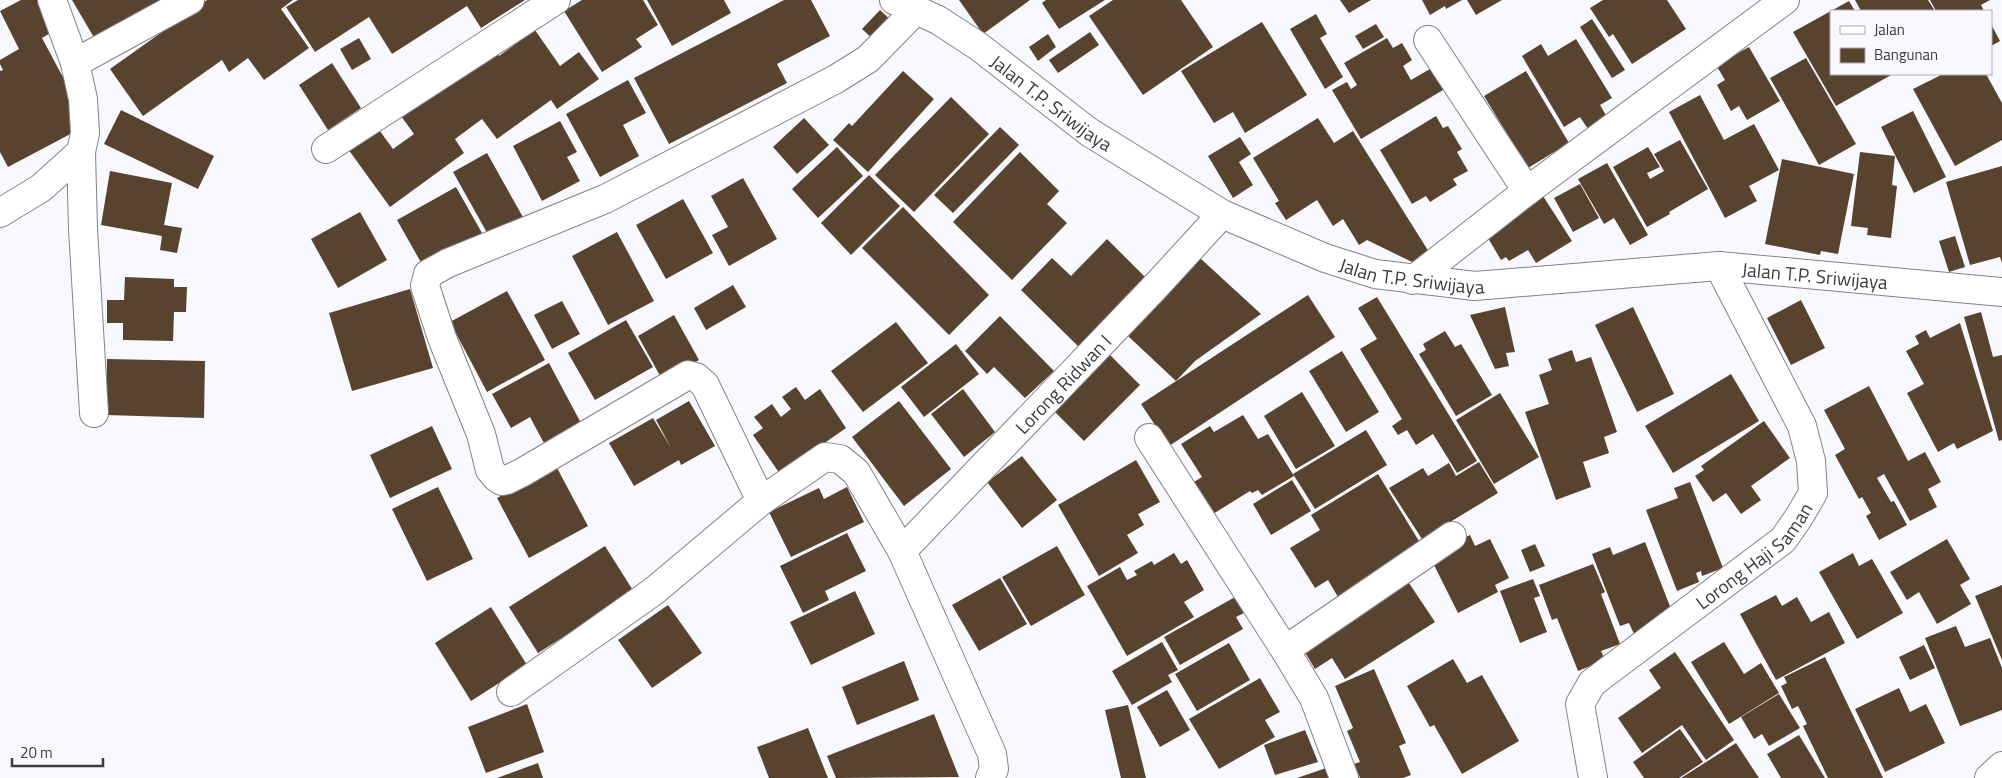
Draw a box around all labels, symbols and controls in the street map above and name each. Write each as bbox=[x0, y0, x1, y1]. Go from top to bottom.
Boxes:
legend bbox=[1830, 10, 1992, 75]
text: Jalan bbox=[1874, 18, 1905, 41]
text: Bangunan bbox=[1874, 43, 1938, 66]
street label: Jalan T.P. Sriwijaya bbox=[985, 47, 1119, 158]
street label: Jalan T.P. Sriwijaya bbox=[1336, 249, 1486, 300]
street label: Jalan T.P. Sriwijaya bbox=[1741, 254, 1889, 296]
street label: Lorong Ridwan I bbox=[1008, 327, 1118, 440]
street label: Lorong Haji Saman bbox=[1689, 497, 1819, 616]
scale bar bbox=[12, 736, 104, 768]
text: 20 m bbox=[20, 741, 53, 764]

